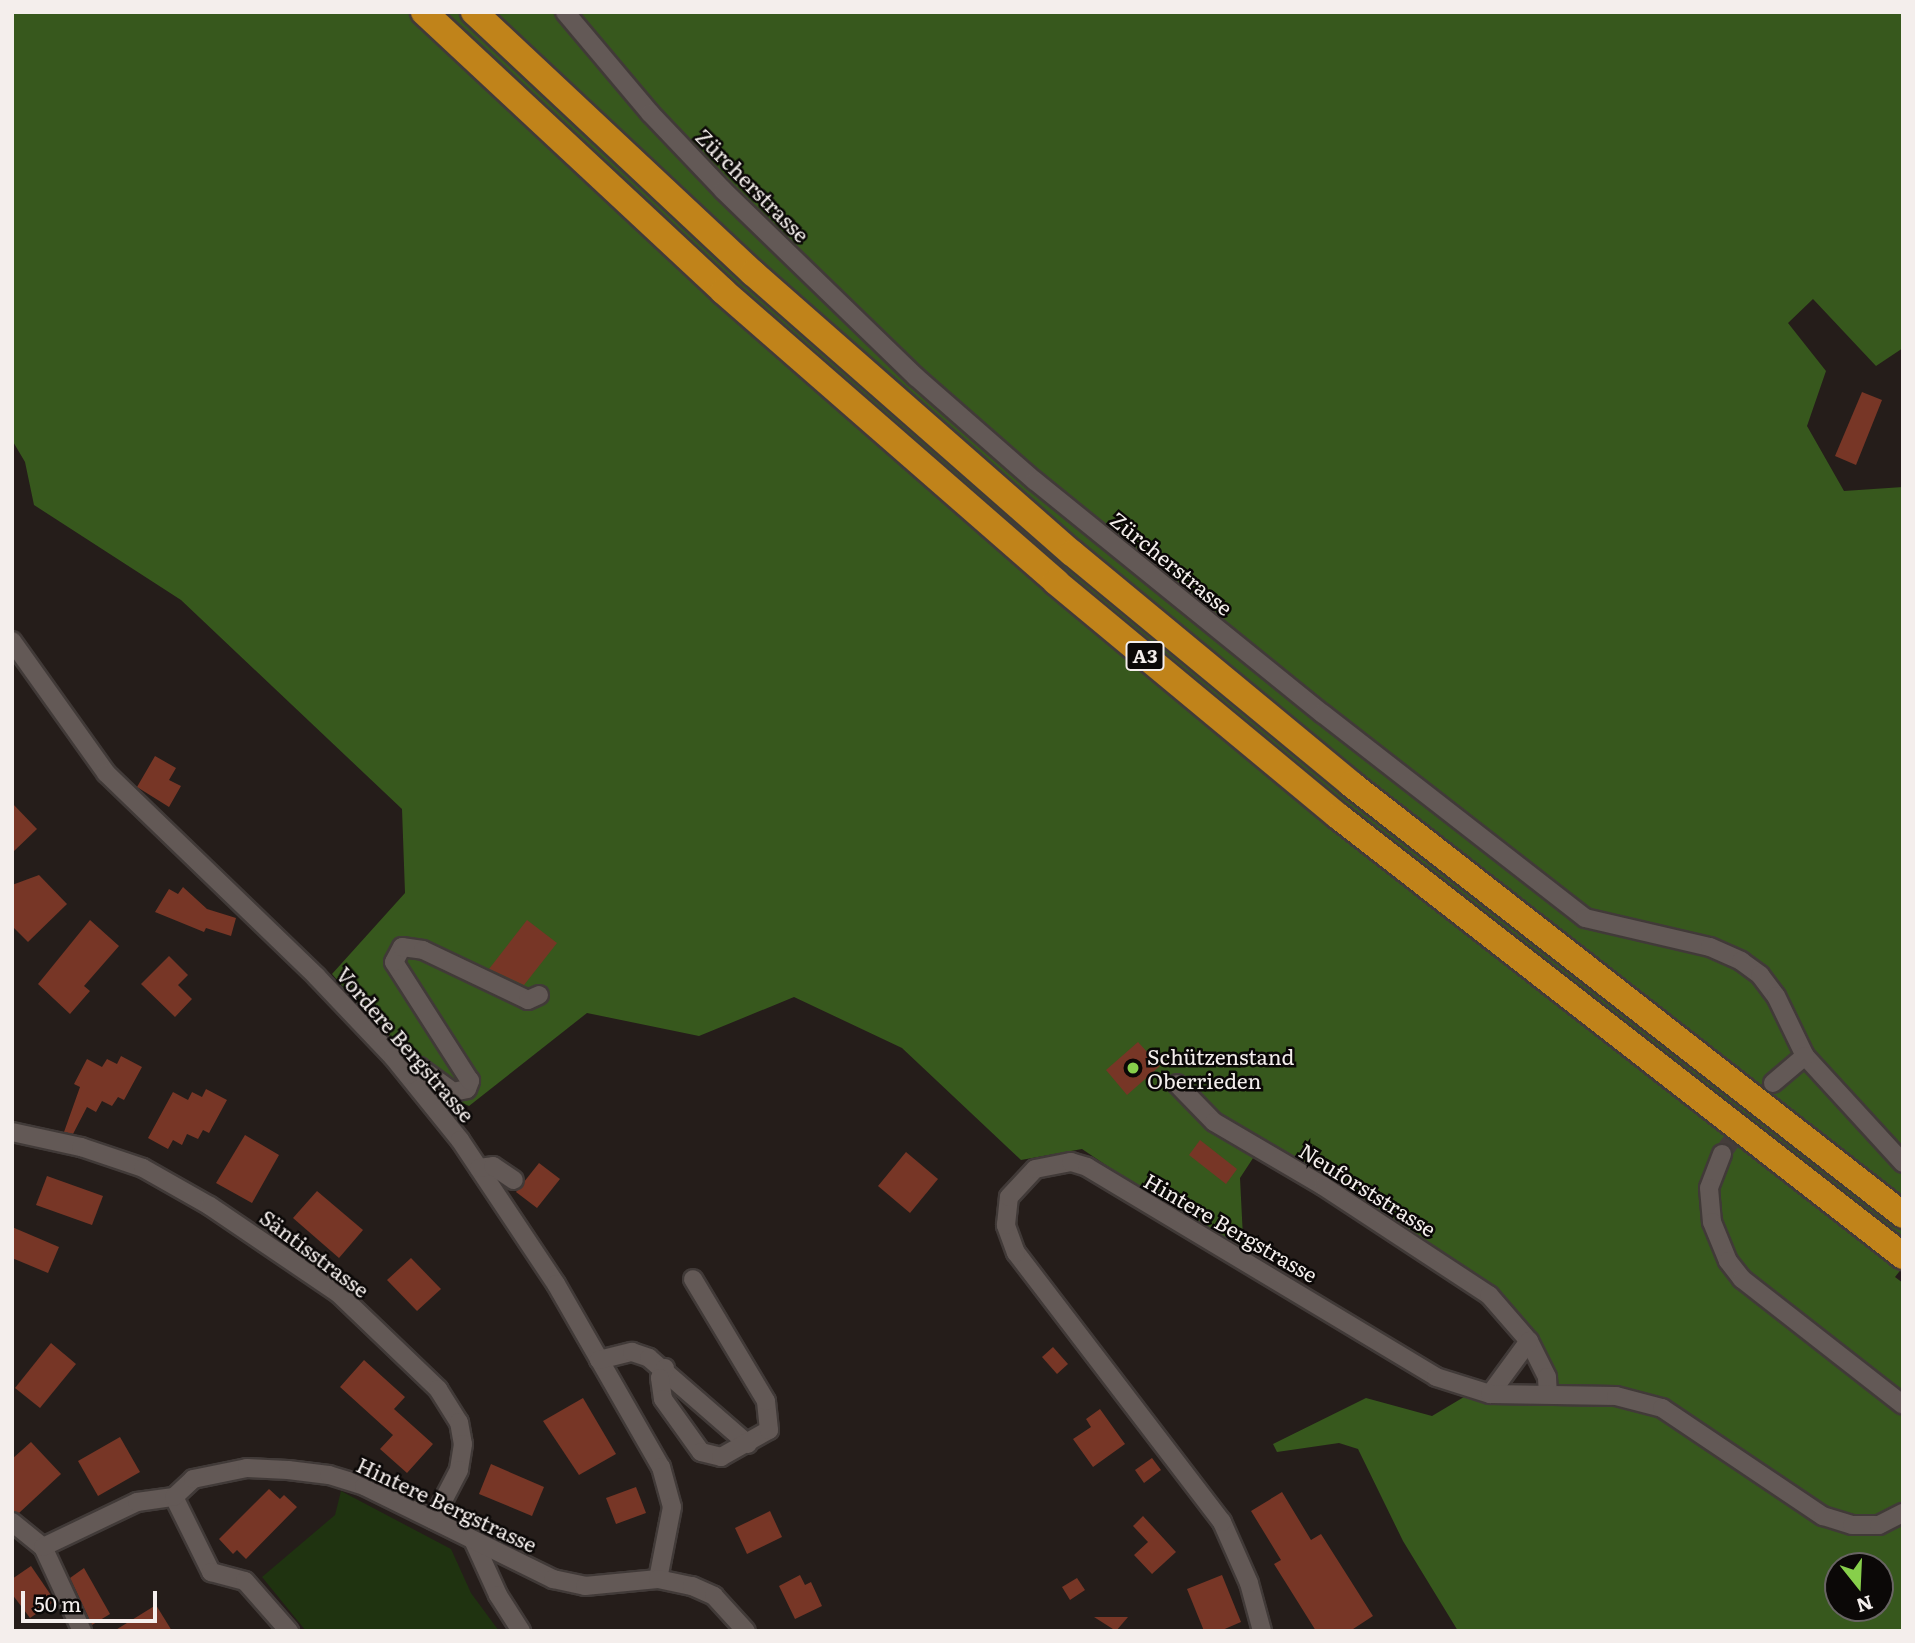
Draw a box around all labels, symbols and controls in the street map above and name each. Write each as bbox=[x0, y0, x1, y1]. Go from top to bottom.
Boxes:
street label: Zürcherstrasse bbox=[691, 123, 815, 247]
street label: Zürcherstrasse bbox=[1106, 506, 1238, 620]
road number: A3 bbox=[1124, 640, 1166, 671]
street label: Vordere Bergstrasse bbox=[332, 961, 480, 1127]
place label: Schützenstand Oberrieden bbox=[1147, 1043, 1294, 1093]
marker: Schützenstand Oberrieden bbox=[1125, 1060, 1141, 1076]
street label: Neuforststrasse bbox=[1295, 1137, 1441, 1241]
street label: Hintere Bergstrasse bbox=[1140, 1167, 1322, 1287]
street label: Säntisstrasse bbox=[256, 1204, 374, 1302]
street label: Hintere Bergstrasse bbox=[353, 1451, 541, 1557]
north arrow bbox=[1824, 1552, 1894, 1622]
scale bar bbox=[24, 1576, 161, 1620]
text: 50 m bbox=[34, 1587, 81, 1618]
text: N bbox=[1853, 1589, 1877, 1621]

